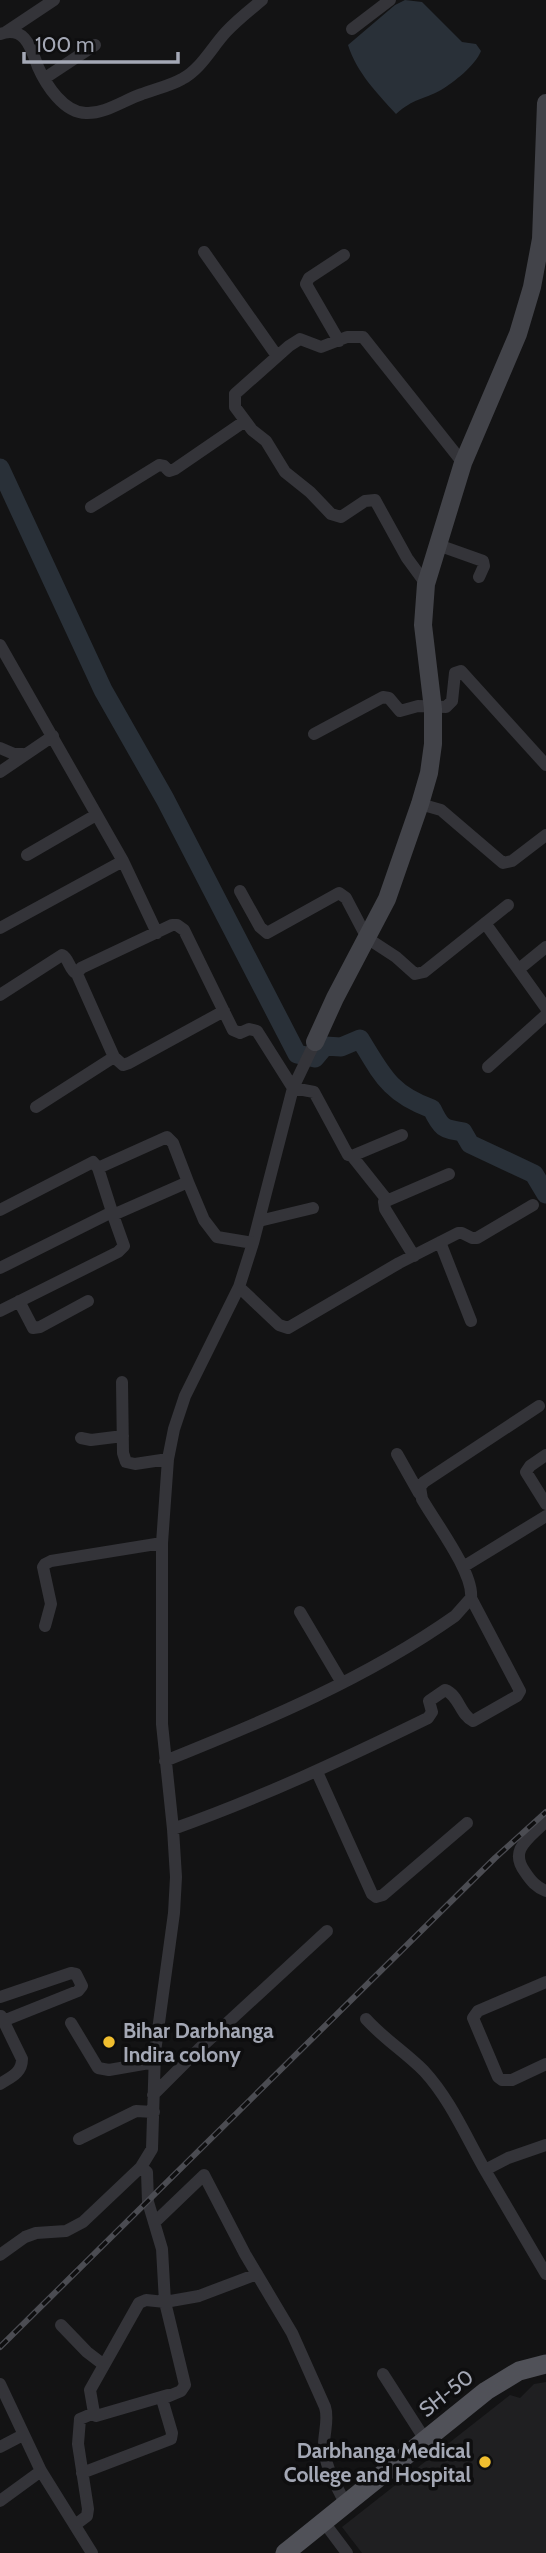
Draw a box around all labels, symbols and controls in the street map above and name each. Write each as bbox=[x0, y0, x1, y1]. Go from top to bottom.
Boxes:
scale bar bbox=[24, 21, 178, 65]
text: 100 m bbox=[35, 32, 94, 57]
place label: Bihar Darbhanga Indira colony bbox=[123, 2018, 274, 2067]
marker: Bihar Darbhanga Indira colony bbox=[101, 2034, 117, 2050]
street label: SH-50 bbox=[414, 2364, 478, 2422]
place label: Darbhanga Medical College and Hospital bbox=[284, 2438, 471, 2487]
marker: Darbhanga Medical College and Hospital bbox=[477, 2454, 493, 2470]

